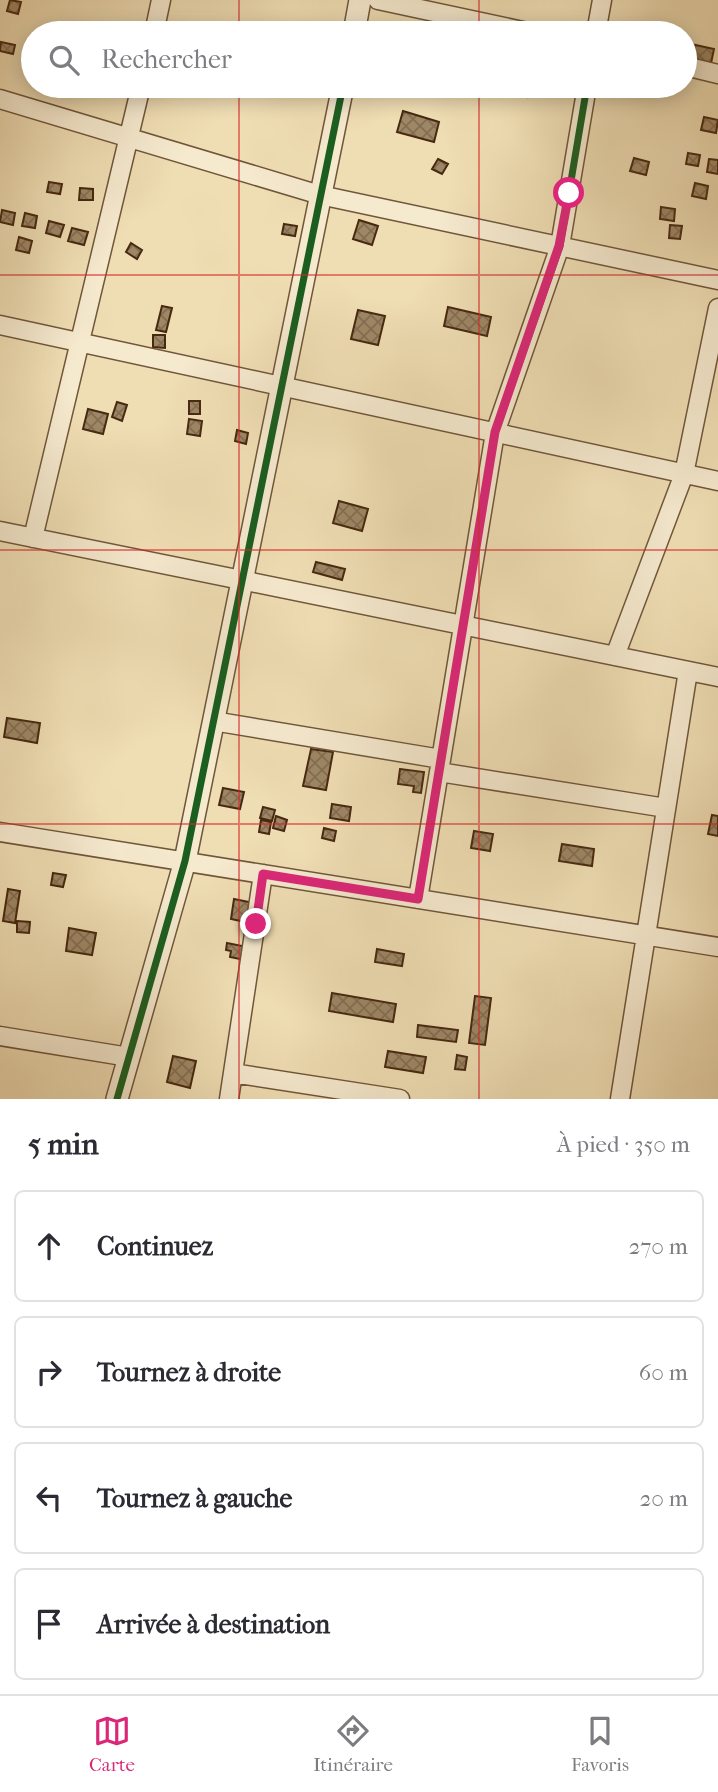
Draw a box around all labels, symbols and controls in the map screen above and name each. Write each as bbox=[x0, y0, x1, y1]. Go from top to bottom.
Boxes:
search box bbox=[21, 21, 697, 98]
icon: search bbox=[45, 41, 83, 79]
text: Rechercher bbox=[101, 44, 232, 75]
route start bbox=[553, 177, 584, 208]
route end bbox=[240, 908, 271, 939]
text: 5 min bbox=[28, 1127, 99, 1162]
text: À pied · 350 m bbox=[557, 1131, 690, 1158]
icon: ahead bbox=[30, 1227, 68, 1265]
text: Continuez bbox=[97, 1231, 213, 1262]
text: 270 m bbox=[628, 1233, 688, 1260]
icon: right bbox=[30, 1353, 68, 1391]
text: Tournez à droite bbox=[97, 1357, 281, 1388]
text: 60 m bbox=[639, 1359, 688, 1386]
icon: left bbox=[30, 1479, 68, 1517]
text: Tournez à gauche bbox=[97, 1483, 292, 1514]
text: 20 m bbox=[639, 1485, 688, 1512]
icon: arrive bbox=[30, 1605, 68, 1643]
text: Arrivée à destination bbox=[97, 1609, 330, 1640]
tab: Carte bbox=[89, 1712, 135, 1776]
tab: Itinéraire bbox=[313, 1712, 393, 1776]
tab: Favoris bbox=[571, 1712, 629, 1776]

